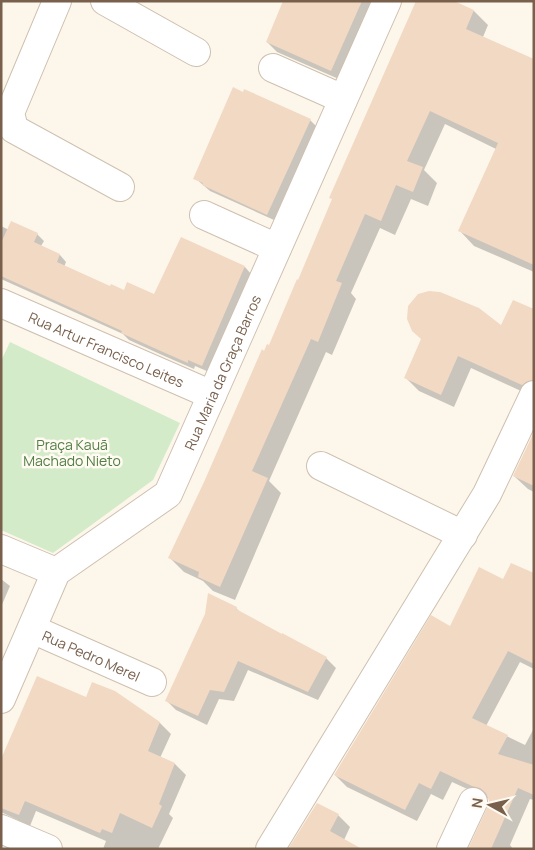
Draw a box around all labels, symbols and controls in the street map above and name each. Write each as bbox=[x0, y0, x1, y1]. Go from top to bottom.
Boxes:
street label: Rua Maria da Graça Barros bbox=[179, 292, 265, 453]
street label: Rua Artur Francisco Leites bbox=[26, 307, 187, 391]
park label: Praça Kauã Machado Nieto bbox=[23, 435, 121, 470]
street label: Rua Pedro Merel bbox=[40, 625, 143, 685]
north arrow bbox=[465, 780, 515, 830]
text: N bbox=[467, 797, 487, 809]

